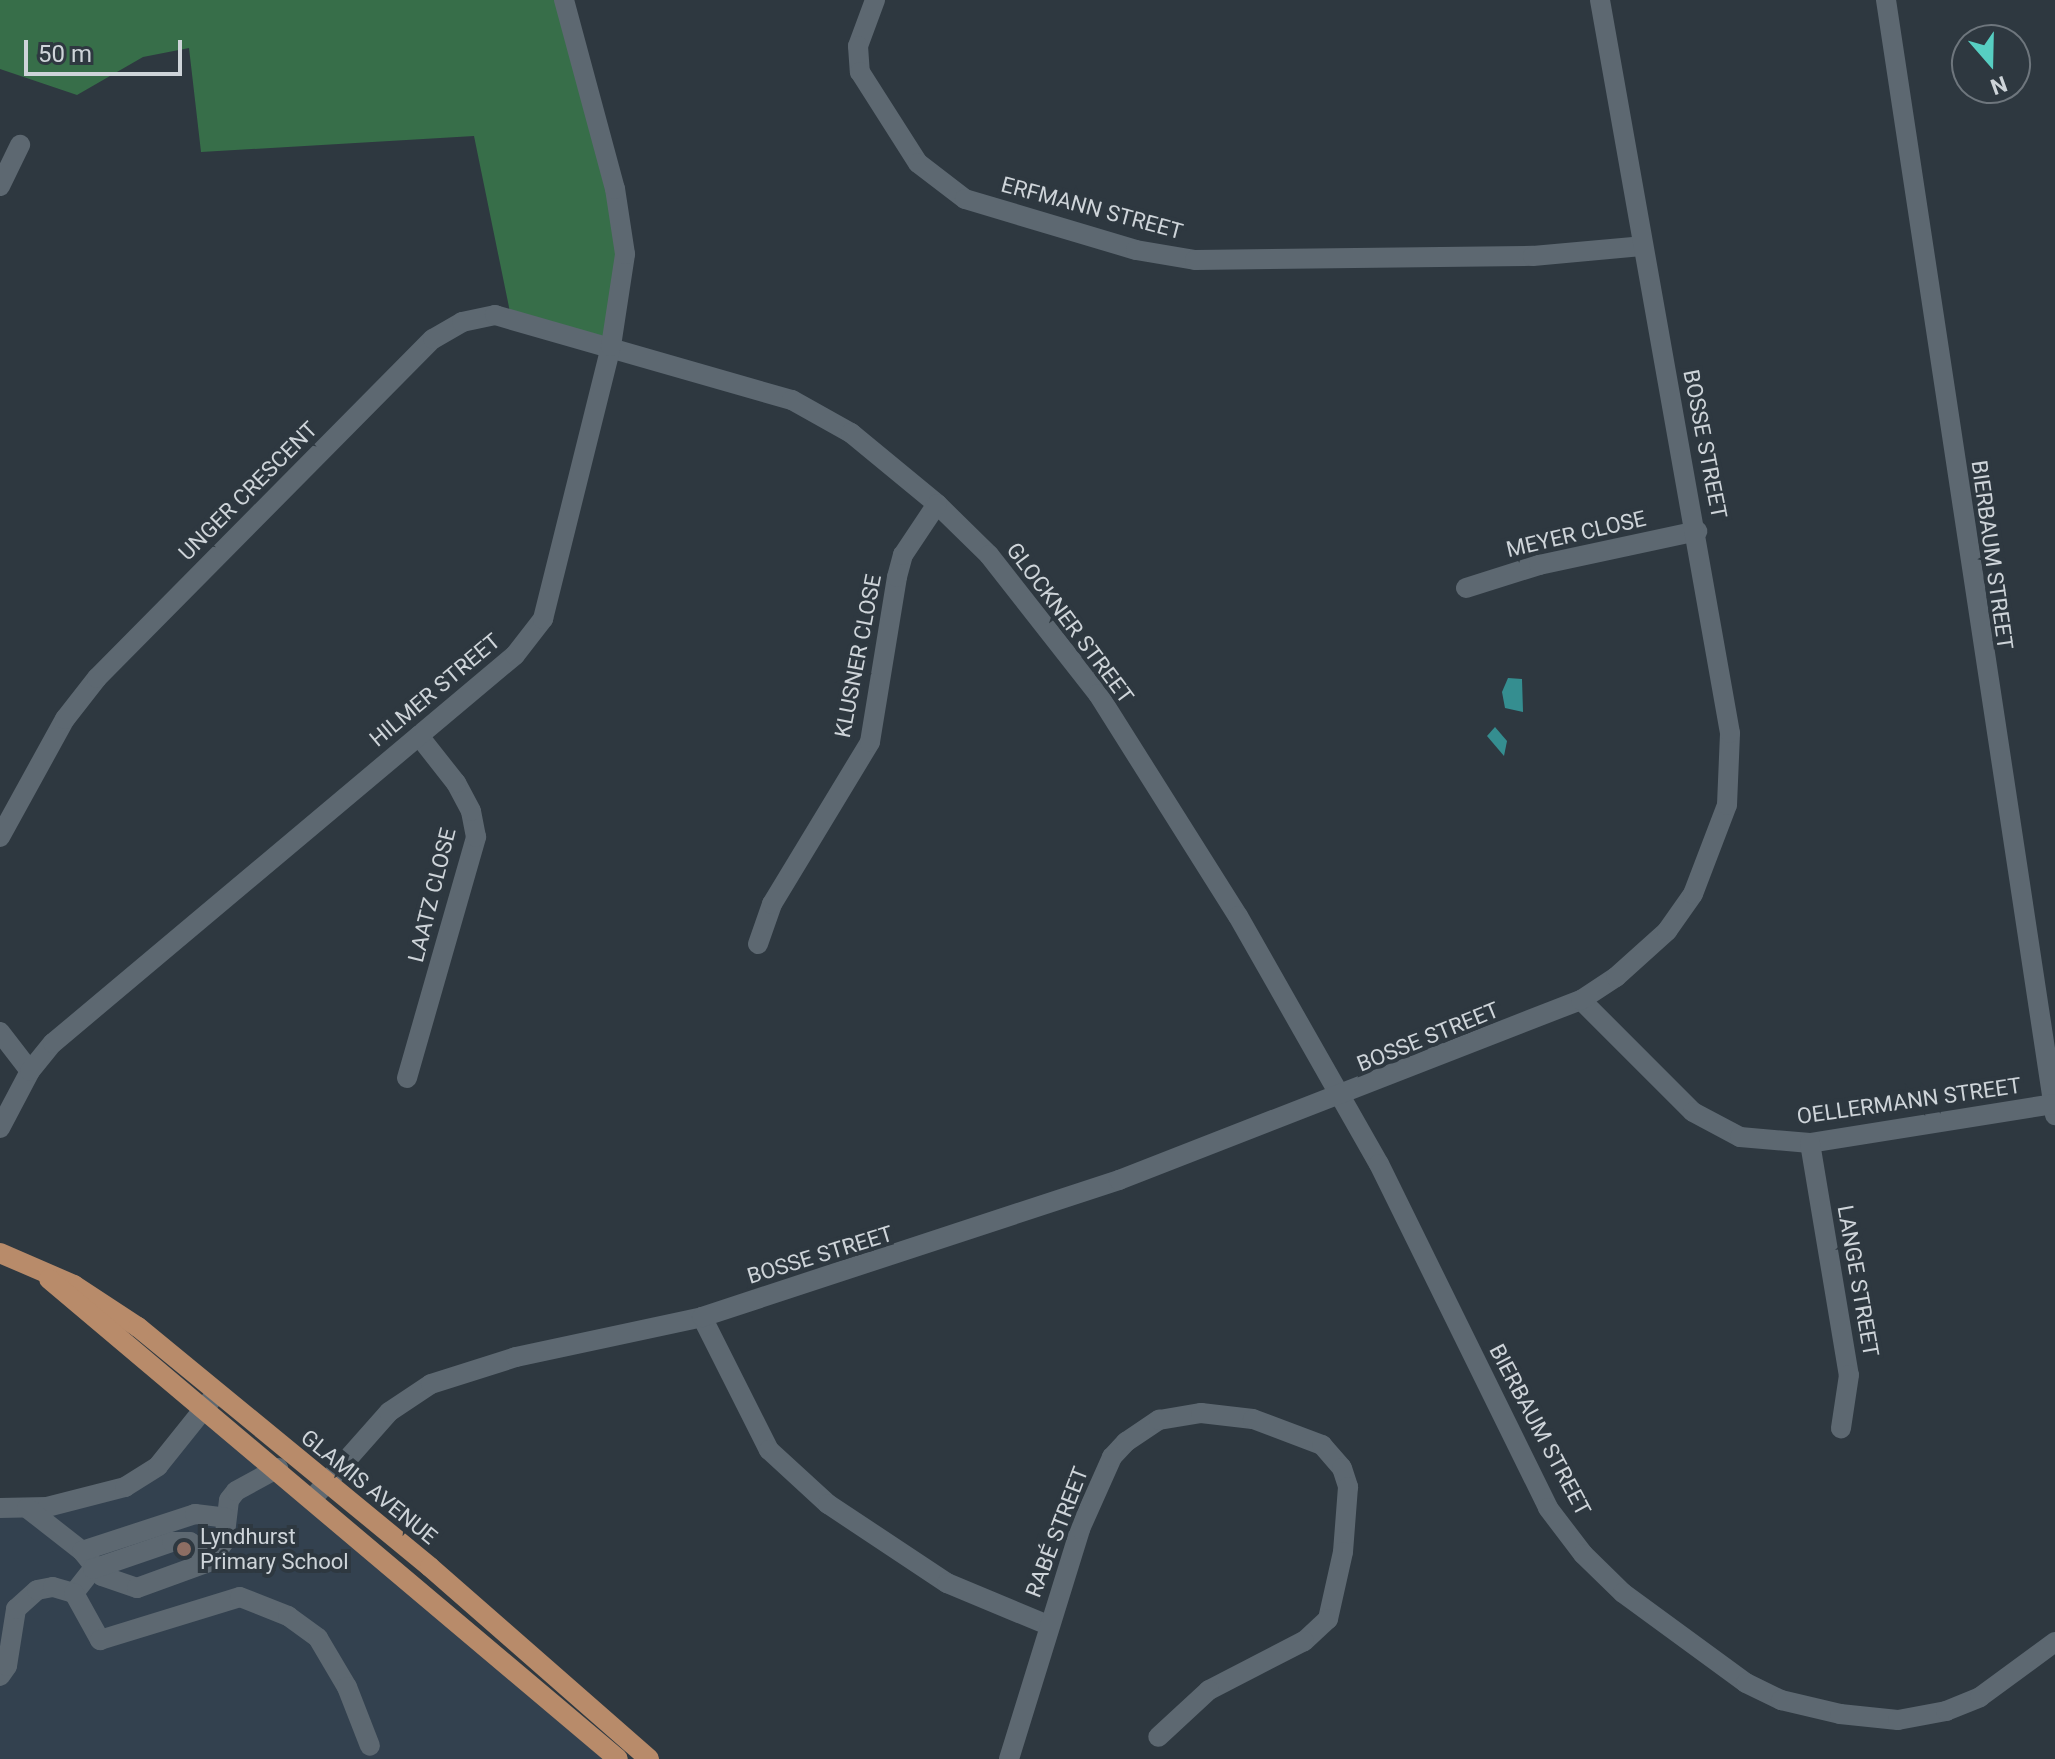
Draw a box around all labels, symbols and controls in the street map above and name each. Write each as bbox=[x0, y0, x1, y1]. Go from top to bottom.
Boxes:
scale bar bbox=[28, 24, 186, 74]
north arrow bbox=[1951, 24, 2031, 104]
text: 50 m bbox=[38, 40, 92, 68]
text: N bbox=[1987, 71, 2010, 100]
street label: ERFMANN STREET bbox=[998, 171, 1186, 245]
street label: BOSSE STREET bbox=[1678, 367, 1732, 521]
street label: UNGER CRESCENT bbox=[173, 416, 323, 566]
street label: BIERBAUM STREET bbox=[1966, 459, 2018, 651]
street label: MEYER CLOSE bbox=[1504, 505, 1648, 563]
street label: GLOCKNER STREET bbox=[1001, 537, 1139, 709]
street label: KLUSNER CLOSE bbox=[829, 572, 887, 740]
street label: HILMER STREET bbox=[364, 628, 506, 752]
street label: LAATZ CLOSE bbox=[403, 825, 461, 965]
street label: BOSSE STREET bbox=[1353, 996, 1503, 1078]
street label: OELLERMANN STREET bbox=[1795, 1072, 2023, 1130]
street label: LANGE STREET bbox=[1832, 1203, 1884, 1359]
street label: BOSSE STREET bbox=[744, 1220, 896, 1290]
street label: BIERBAUM STREET bbox=[1484, 1340, 1596, 1520]
street label: GLAMIS AVENUE bbox=[296, 1424, 442, 1550]
street label: RABÉ STREET bbox=[1020, 1463, 1094, 1601]
place label: Lyndhurst Primary School bbox=[200, 1523, 349, 1574]
marker: Lyndhurst Primary School bbox=[175, 1540, 193, 1558]

